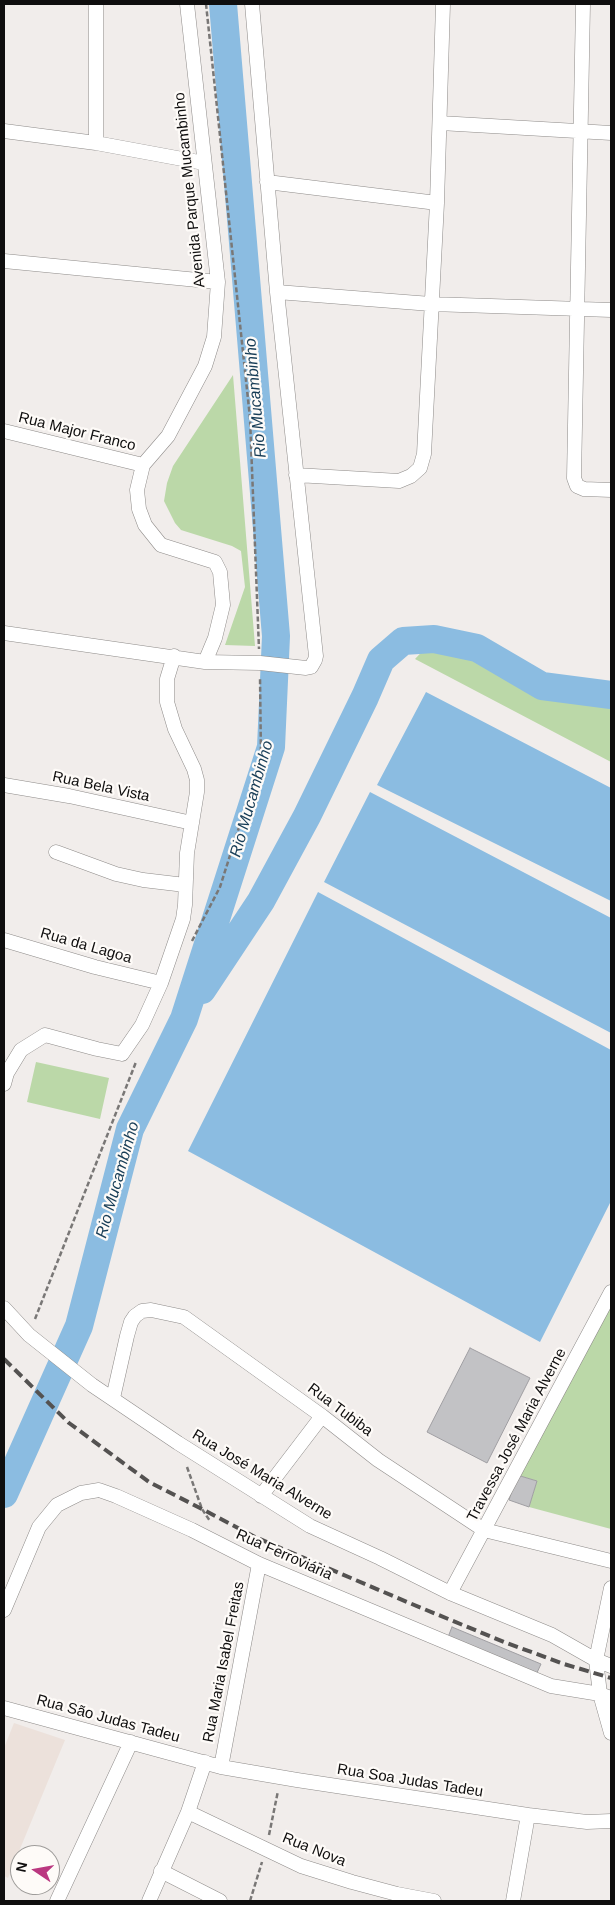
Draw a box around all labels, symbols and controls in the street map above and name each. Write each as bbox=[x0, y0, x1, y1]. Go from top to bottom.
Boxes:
street label: Avenida Parque Mucambinho bbox=[171, 91, 209, 289]
water label: Rio Mucambinho bbox=[241, 337, 271, 459]
street label: Rua Major Franco bbox=[17, 409, 137, 455]
water label: Rio Mucambinho bbox=[226, 739, 278, 859]
street label: Rua Bela Vista bbox=[51, 768, 151, 806]
street label: Rua da Lagoa bbox=[38, 924, 134, 968]
water label: Rio Mucambinho bbox=[92, 1120, 144, 1240]
street label: Travessa José Maria Alverne bbox=[464, 1345, 570, 1525]
street label: Rua Tubiba bbox=[304, 1380, 376, 1440]
street label: Rua José Maria Alverne bbox=[189, 1426, 335, 1524]
street label: Rua Ferroviária bbox=[233, 1526, 335, 1584]
street label: Rua Maria Isabel Freitas bbox=[200, 1580, 248, 1744]
street label: Rua São Judas Tadeu bbox=[34, 1691, 182, 1747]
street label: Rua Soa Judas Tadeu bbox=[336, 1761, 484, 1801]
street label: Rua Nova bbox=[280, 1829, 348, 1871]
north arrow bbox=[10, 1845, 60, 1895]
text: N bbox=[12, 1860, 30, 1874]

